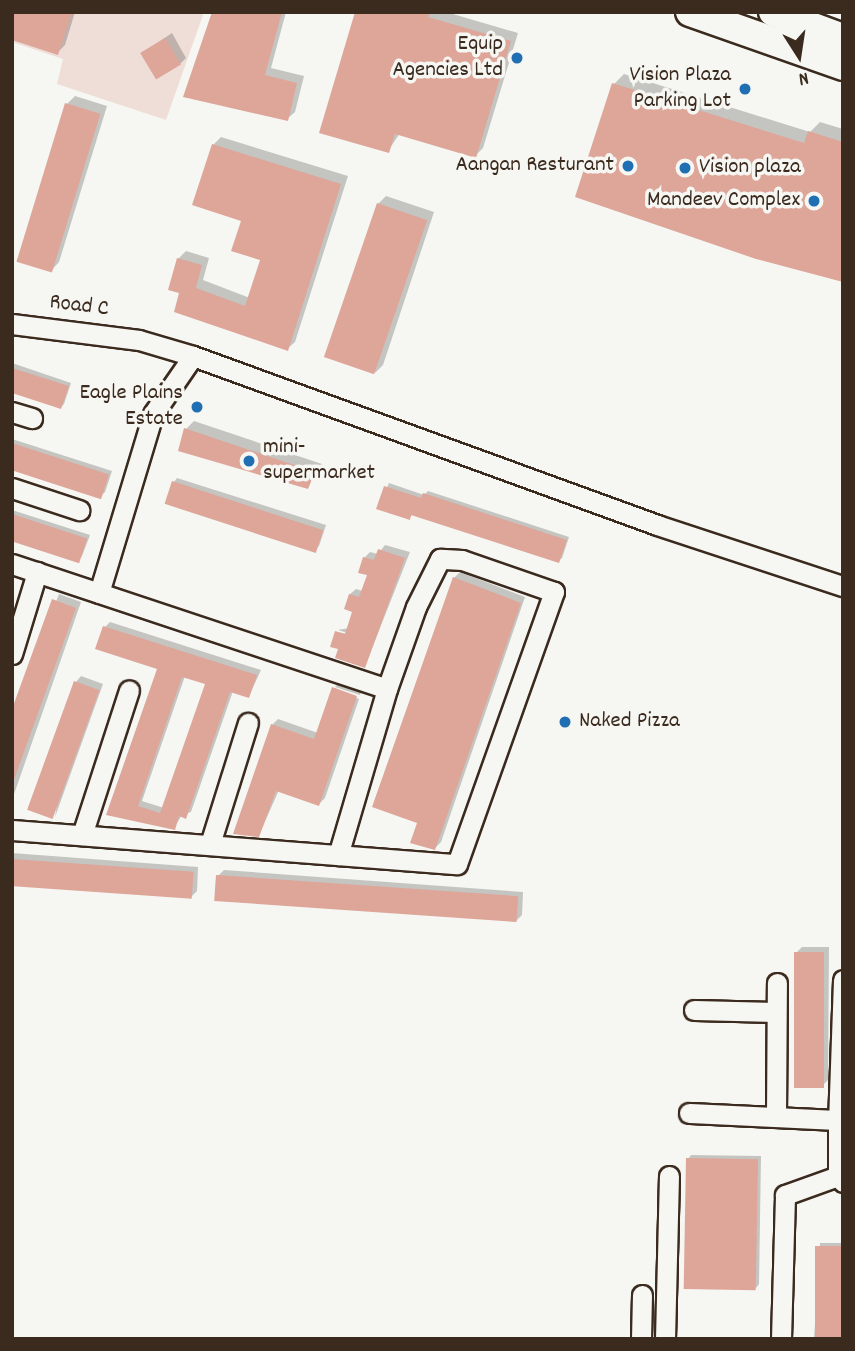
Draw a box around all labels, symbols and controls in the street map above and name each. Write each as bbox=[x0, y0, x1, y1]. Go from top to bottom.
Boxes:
north arrow bbox=[764, 21, 834, 91]
place label: Equip Agencies Ltd bbox=[392, 31, 503, 85]
marker: Equip Agencies Ltd bbox=[509, 50, 525, 66]
place label: Vision Plaza Parking Lot bbox=[629, 62, 731, 116]
text: N bbox=[796, 63, 811, 91]
marker: Vision Plaza Parking Lot bbox=[737, 81, 753, 97]
place label: Aangan Resturant bbox=[455, 152, 614, 180]
place label: Vision plaza bbox=[699, 154, 801, 182]
marker: Aangan Resturant bbox=[620, 158, 636, 174]
marker: Vision plaza bbox=[677, 160, 693, 176]
place label: Mandeev Complex bbox=[647, 187, 800, 215]
marker: Mandeev Complex bbox=[806, 193, 822, 209]
street label: Road C bbox=[48, 290, 110, 324]
place label: Eagle Plains Estate bbox=[80, 380, 183, 434]
marker: Eagle Plains Estate bbox=[189, 399, 205, 415]
place label: mini- supermarket bbox=[263, 434, 375, 488]
marker: mini- supermarket bbox=[241, 453, 257, 469]
place label: Naked Pizza bbox=[579, 708, 680, 736]
marker: Naked Pizza bbox=[557, 714, 573, 730]

